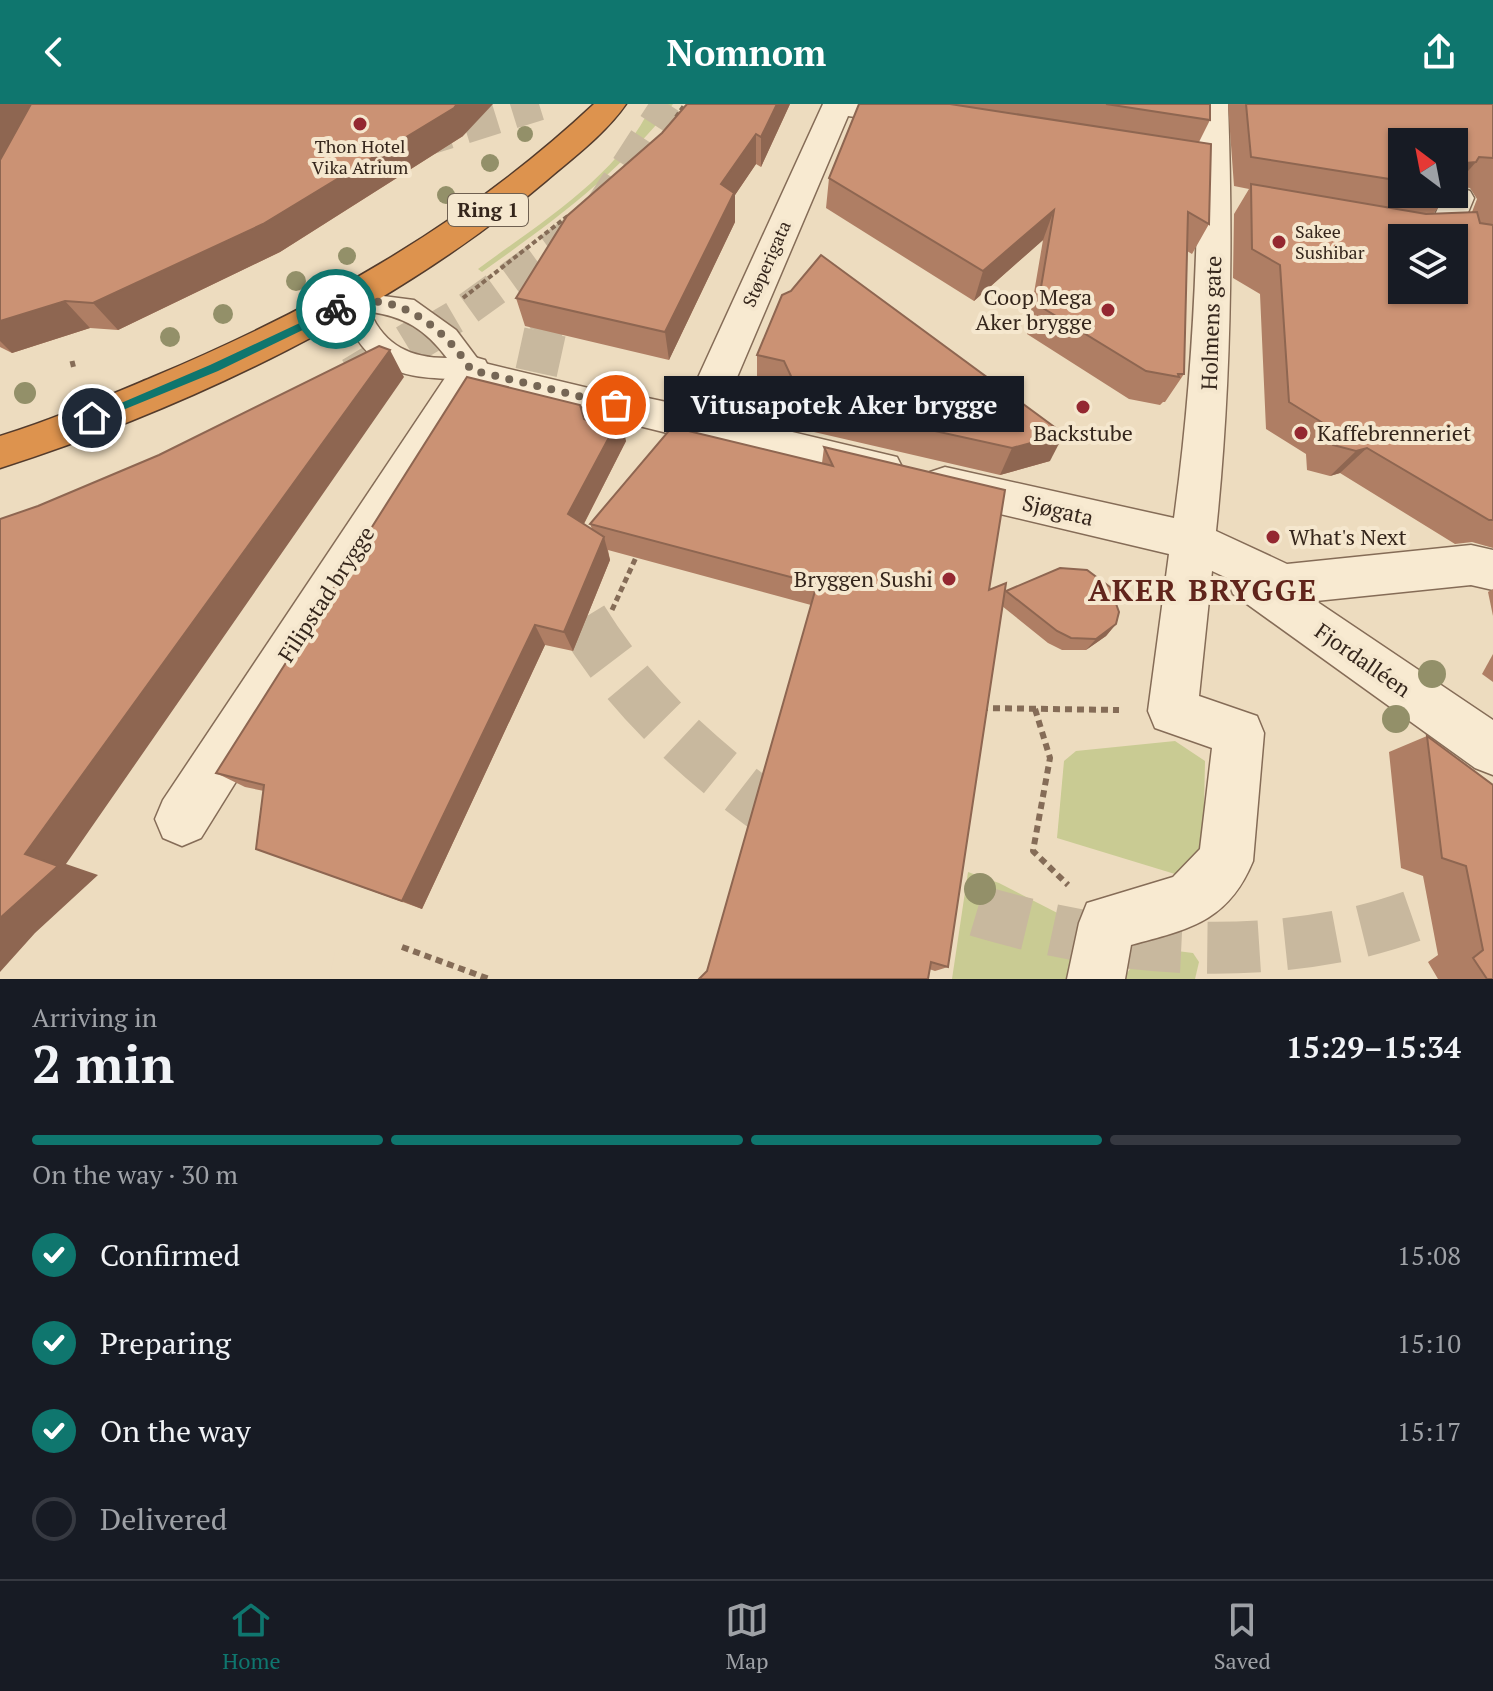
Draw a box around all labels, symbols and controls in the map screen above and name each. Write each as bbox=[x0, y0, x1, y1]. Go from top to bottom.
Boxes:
text: Nomnom bbox=[667, 29, 826, 76]
icon: back bbox=[32, 30, 76, 74]
icon: share bbox=[1417, 30, 1461, 74]
marker: Thon Hotel Vika Atrium bbox=[351, 115, 369, 133]
north arrow bbox=[1388, 128, 1468, 208]
map controls bbox=[1388, 128, 1468, 304]
place label: Thon Hotel Vika Atrium bbox=[312, 134, 409, 179]
road number: Ring 1 bbox=[448, 194, 528, 226]
street label: Støperigata bbox=[736, 217, 796, 311]
place label: Sakee Sushibar bbox=[1295, 219, 1365, 264]
button: layers bbox=[1388, 224, 1468, 304]
marker: Sakee Sushibar bbox=[1270, 233, 1288, 251]
street label: Holmens gate bbox=[1194, 255, 1227, 391]
courier bbox=[296, 269, 376, 349]
place label: Coop Mega Aker brygge bbox=[975, 282, 1092, 336]
icon: bike bbox=[314, 287, 358, 331]
marker: Coop Mega Aker brygge bbox=[1099, 301, 1117, 319]
pin bbox=[582, 371, 650, 439]
callout: Vitusapotek Aker brygge bbox=[664, 377, 1024, 433]
icon: bag bbox=[594, 383, 638, 427]
pin bbox=[58, 384, 126, 452]
text: Vitusapotek Aker brygge bbox=[690, 387, 998, 421]
icon: home bbox=[70, 396, 114, 440]
marker: Backstube bbox=[1074, 398, 1092, 416]
place label: Backstube bbox=[1033, 418, 1133, 447]
place label: Kaffebrenneriet bbox=[1317, 418, 1471, 447]
marker: Kaffebrenneriet bbox=[1292, 424, 1310, 442]
street label: Sjøgata bbox=[1020, 487, 1097, 532]
street label: Filipstad brygge bbox=[271, 520, 380, 667]
place label: What's Next bbox=[1289, 522, 1407, 551]
marker: What's Next bbox=[1264, 528, 1282, 546]
place label: Bryggen Sushi bbox=[794, 564, 933, 593]
marker: Bryggen Sushi bbox=[940, 570, 958, 588]
district label: AKER BRYGGE bbox=[1088, 570, 1318, 610]
street label: Fjordalléen bbox=[1310, 616, 1417, 703]
text: Arriving in bbox=[32, 1000, 157, 1034]
text: 15:29–15:34 bbox=[1286, 1027, 1461, 1067]
text: 2 min bbox=[32, 1029, 174, 1098]
text: On the way · 30 m bbox=[32, 1157, 238, 1191]
icon: check bbox=[32, 1233, 76, 1277]
text: Confirmed bbox=[100, 1235, 240, 1275]
text: 15:08 bbox=[1397, 1238, 1461, 1272]
icon: check bbox=[32, 1321, 76, 1365]
text: Preparing bbox=[100, 1323, 231, 1363]
text: 15:10 bbox=[1397, 1326, 1461, 1360]
icon: check bbox=[32, 1409, 76, 1453]
text: On the way bbox=[100, 1411, 251, 1451]
text: 15:17 bbox=[1397, 1414, 1461, 1448]
text: Delivered bbox=[100, 1499, 227, 1539]
tab: Home bbox=[222, 1598, 281, 1675]
tab: Map bbox=[725, 1598, 769, 1675]
tab: Saved bbox=[1214, 1598, 1271, 1675]

